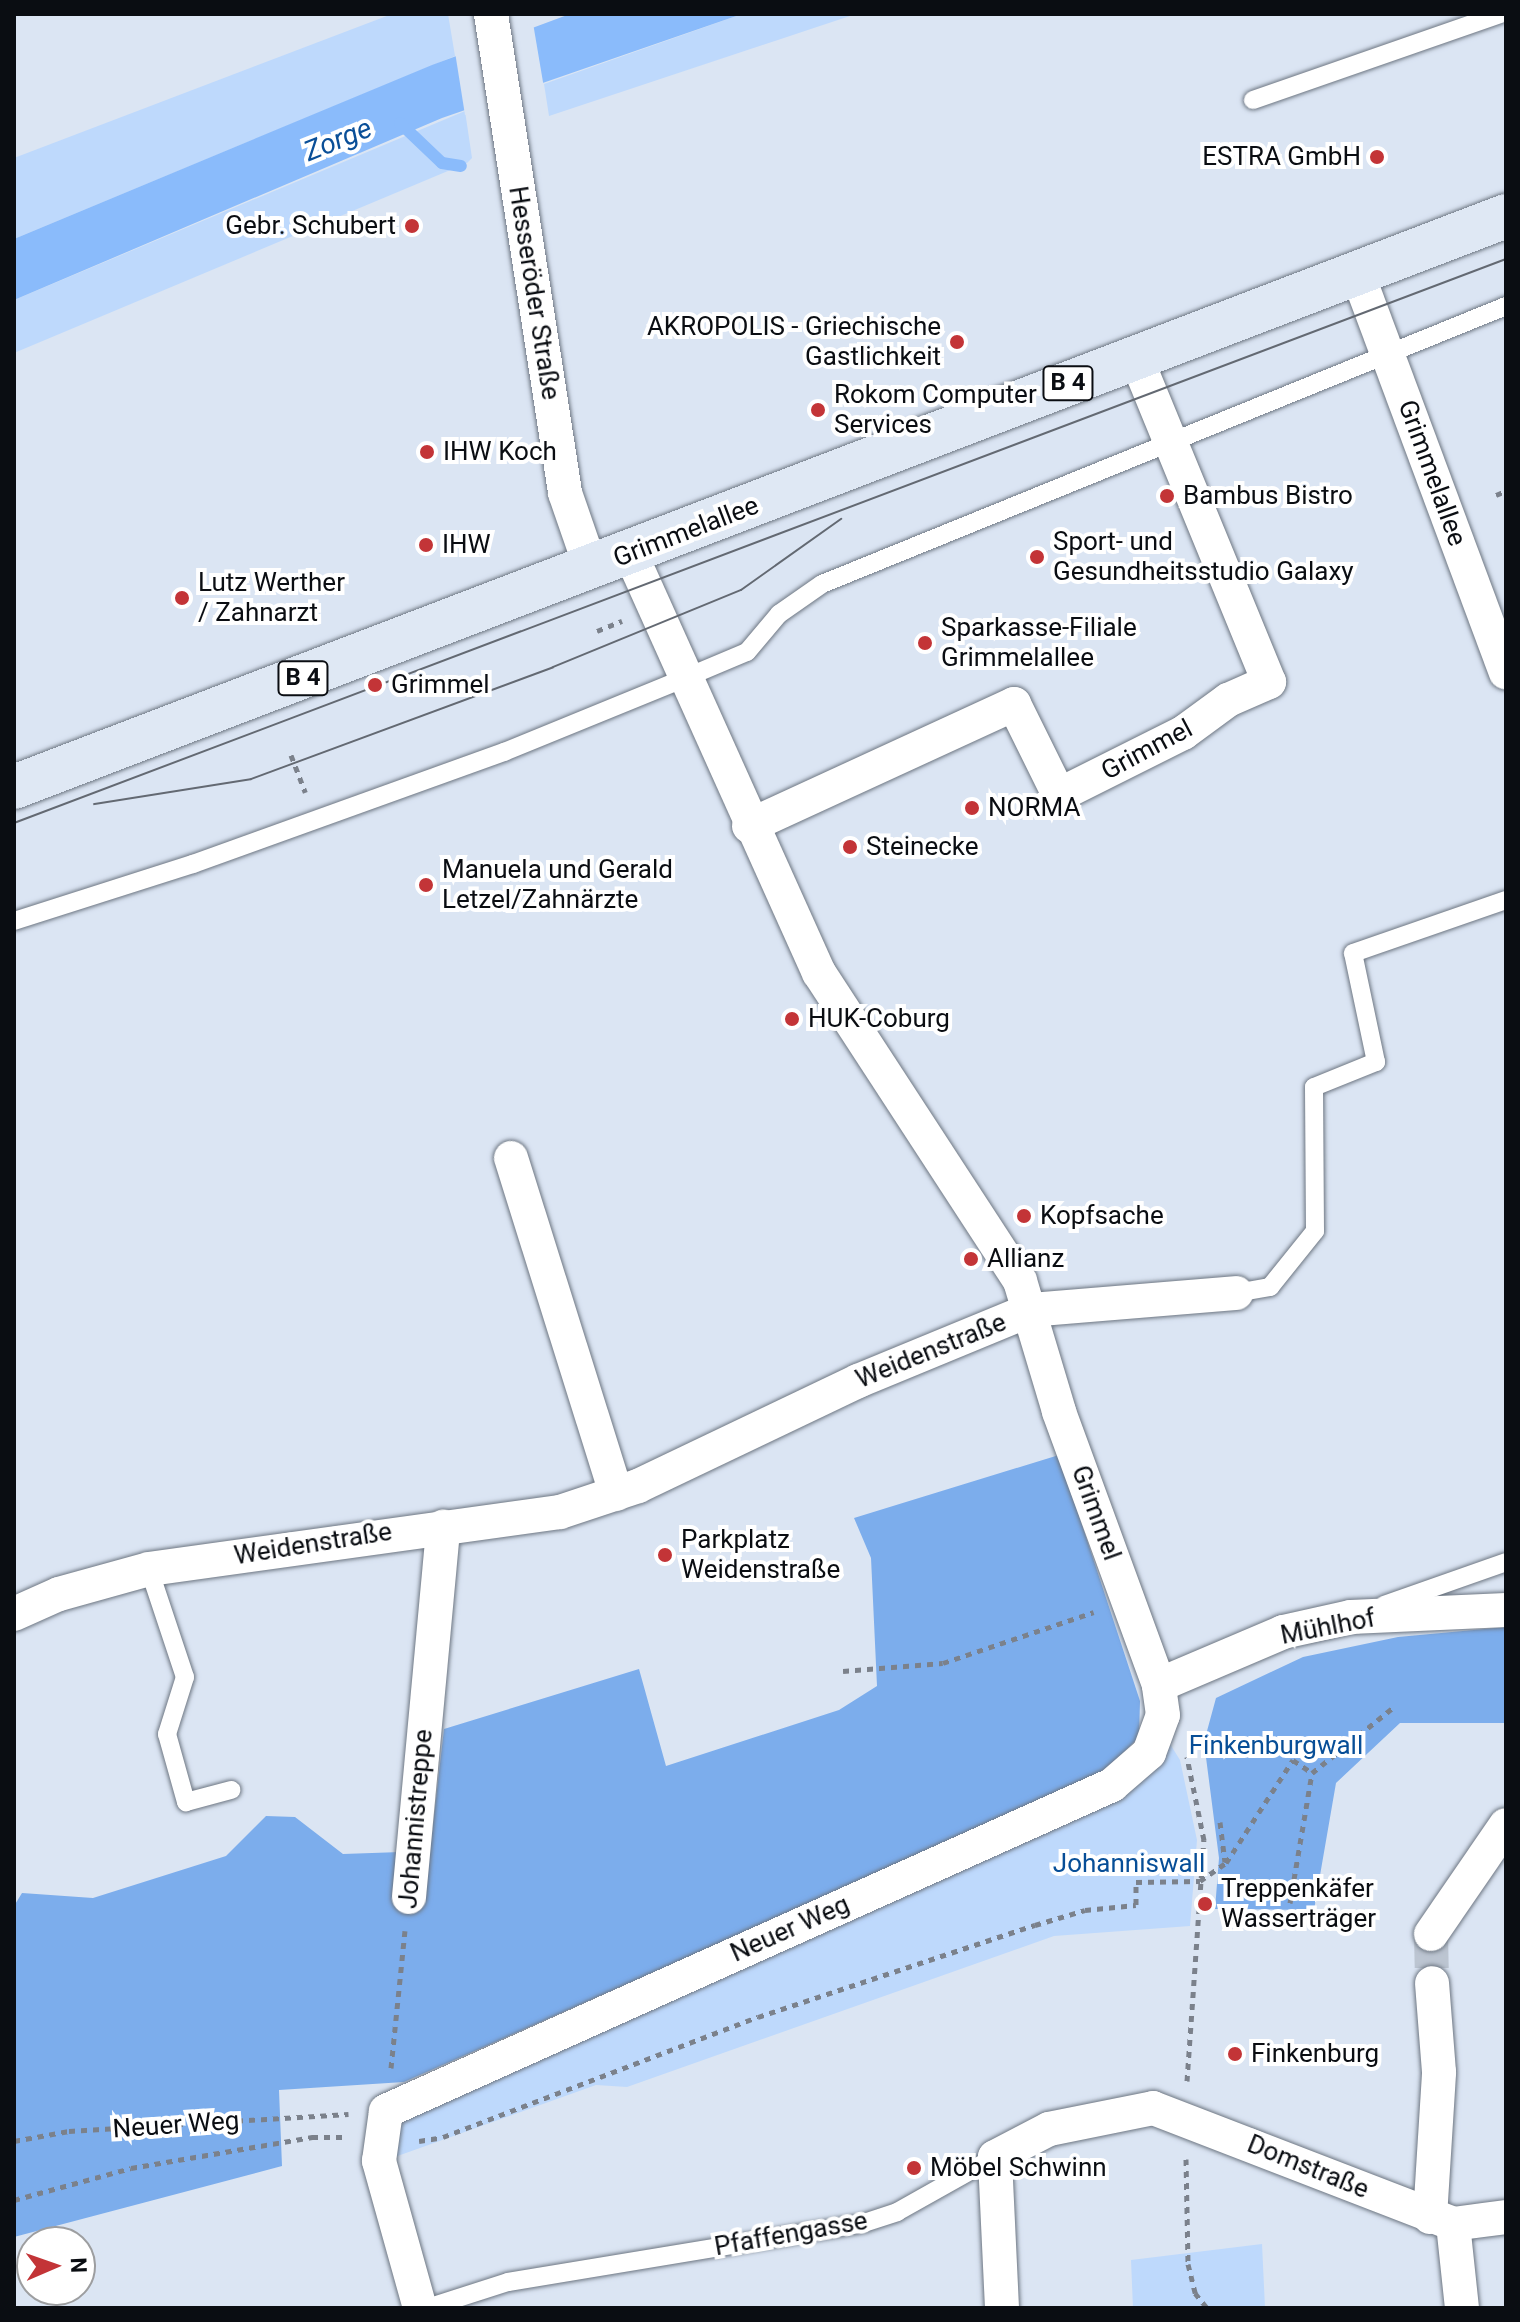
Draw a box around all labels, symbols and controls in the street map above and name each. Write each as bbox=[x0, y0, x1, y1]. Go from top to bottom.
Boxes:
water label: Zorge bbox=[299, 111, 377, 169]
place label: ESTRA GmbH bbox=[1202, 141, 1361, 173]
marker: ESTRA GmbH bbox=[1368, 148, 1386, 166]
street label: Hesseröder Straße bbox=[502, 184, 566, 402]
place label: Gebr. Schubert bbox=[225, 210, 396, 242]
marker: Gebr. Schubert bbox=[403, 217, 421, 235]
place label: AKROPOLIS - Griechische Gastlichkeit bbox=[647, 311, 941, 372]
marker: AKROPOLIS - Griechische Gastlichkeit bbox=[948, 333, 966, 351]
road number: B 4 bbox=[1042, 363, 1094, 403]
place label: Rokom Computer Services bbox=[834, 379, 1037, 440]
street label: Grimmelallee bbox=[1391, 396, 1473, 550]
marker: Rokom Computer Services bbox=[809, 401, 827, 419]
place label: IHW Koch bbox=[443, 436, 557, 468]
marker: IHW Koch bbox=[418, 443, 436, 461]
place label: Bambus Bistro bbox=[1183, 480, 1353, 512]
marker: Bambus Bistro bbox=[1158, 487, 1176, 505]
street label: Grimmelallee bbox=[609, 490, 763, 574]
place label: Sport- und Gesundheitsstudio Galaxy bbox=[1053, 526, 1354, 588]
place label: IHW bbox=[442, 529, 491, 561]
marker: IHW bbox=[417, 536, 435, 554]
marker: Sport- und Gesundheitsstudio Galaxy bbox=[1028, 548, 1046, 566]
place label: Lutz Werther / Zahnarzt bbox=[198, 567, 345, 628]
marker: Lutz Werther / Zahnarzt bbox=[173, 589, 191, 607]
place label: Sparkasse-Filiale Grimmelallee bbox=[941, 612, 1137, 674]
marker: Sparkasse-Filiale Grimmelallee bbox=[916, 634, 934, 652]
road number: B 4 bbox=[277, 658, 329, 698]
place label: Grimmel bbox=[391, 669, 490, 701]
marker: Grimmel bbox=[366, 676, 384, 694]
street label: Grimmel bbox=[1096, 713, 1198, 787]
place label: NORMA bbox=[988, 792, 1080, 824]
marker: NORMA bbox=[963, 799, 981, 817]
place label: Steinecke bbox=[866, 831, 979, 863]
marker: Steinecke bbox=[841, 838, 859, 856]
place label: Manuela und Gerald Letzel/Zahnärzte bbox=[442, 854, 673, 916]
marker: Manuela und Gerald Letzel/Zahnärzte bbox=[417, 876, 435, 894]
place label: HUK-Coburg bbox=[808, 1003, 950, 1035]
marker: HUK-Coburg bbox=[783, 1010, 801, 1028]
place label: Kopfsache bbox=[1040, 1200, 1164, 1232]
marker: Kopfsache bbox=[1015, 1207, 1033, 1225]
place label: Allianz bbox=[987, 1243, 1064, 1275]
marker: Allianz bbox=[962, 1250, 980, 1268]
street label: Weidenstraße bbox=[851, 1307, 1011, 1395]
street label: Grimmel bbox=[1064, 1461, 1128, 1565]
street label: Weidenstraße bbox=[232, 1516, 394, 1572]
place label: Parkplatz Weidenstraße bbox=[681, 1524, 840, 1586]
marker: Parkplatz Weidenstraße bbox=[656, 1546, 674, 1564]
street label: Mühlhof bbox=[1278, 1603, 1378, 1651]
street label: Johannistreppe bbox=[393, 1728, 439, 1910]
park label: Finkenburgwall bbox=[1189, 1730, 1363, 1762]
park label: Johanniswall bbox=[1053, 1848, 1205, 1880]
place label: Treppenkäfer Wasserträger bbox=[1221, 1873, 1376, 1934]
street label: Neuer Weg bbox=[726, 1889, 854, 1969]
marker: Treppenkäfer Wasserträger bbox=[1196, 1895, 1214, 1913]
place label: Finkenburg bbox=[1251, 2038, 1379, 2070]
marker: Finkenburg bbox=[1226, 2045, 1244, 2063]
street label: Neuer Weg bbox=[112, 2105, 240, 2145]
street label: Domstraße bbox=[1243, 2129, 1373, 2205]
place label: Möbel Schwinn bbox=[930, 2152, 1107, 2184]
marker: Möbel Schwinn bbox=[905, 2159, 923, 2177]
street label: Pfaffengasse bbox=[712, 2205, 870, 2263]
north arrow bbox=[16, 2226, 96, 2306]
text: N bbox=[66, 2257, 91, 2273]

